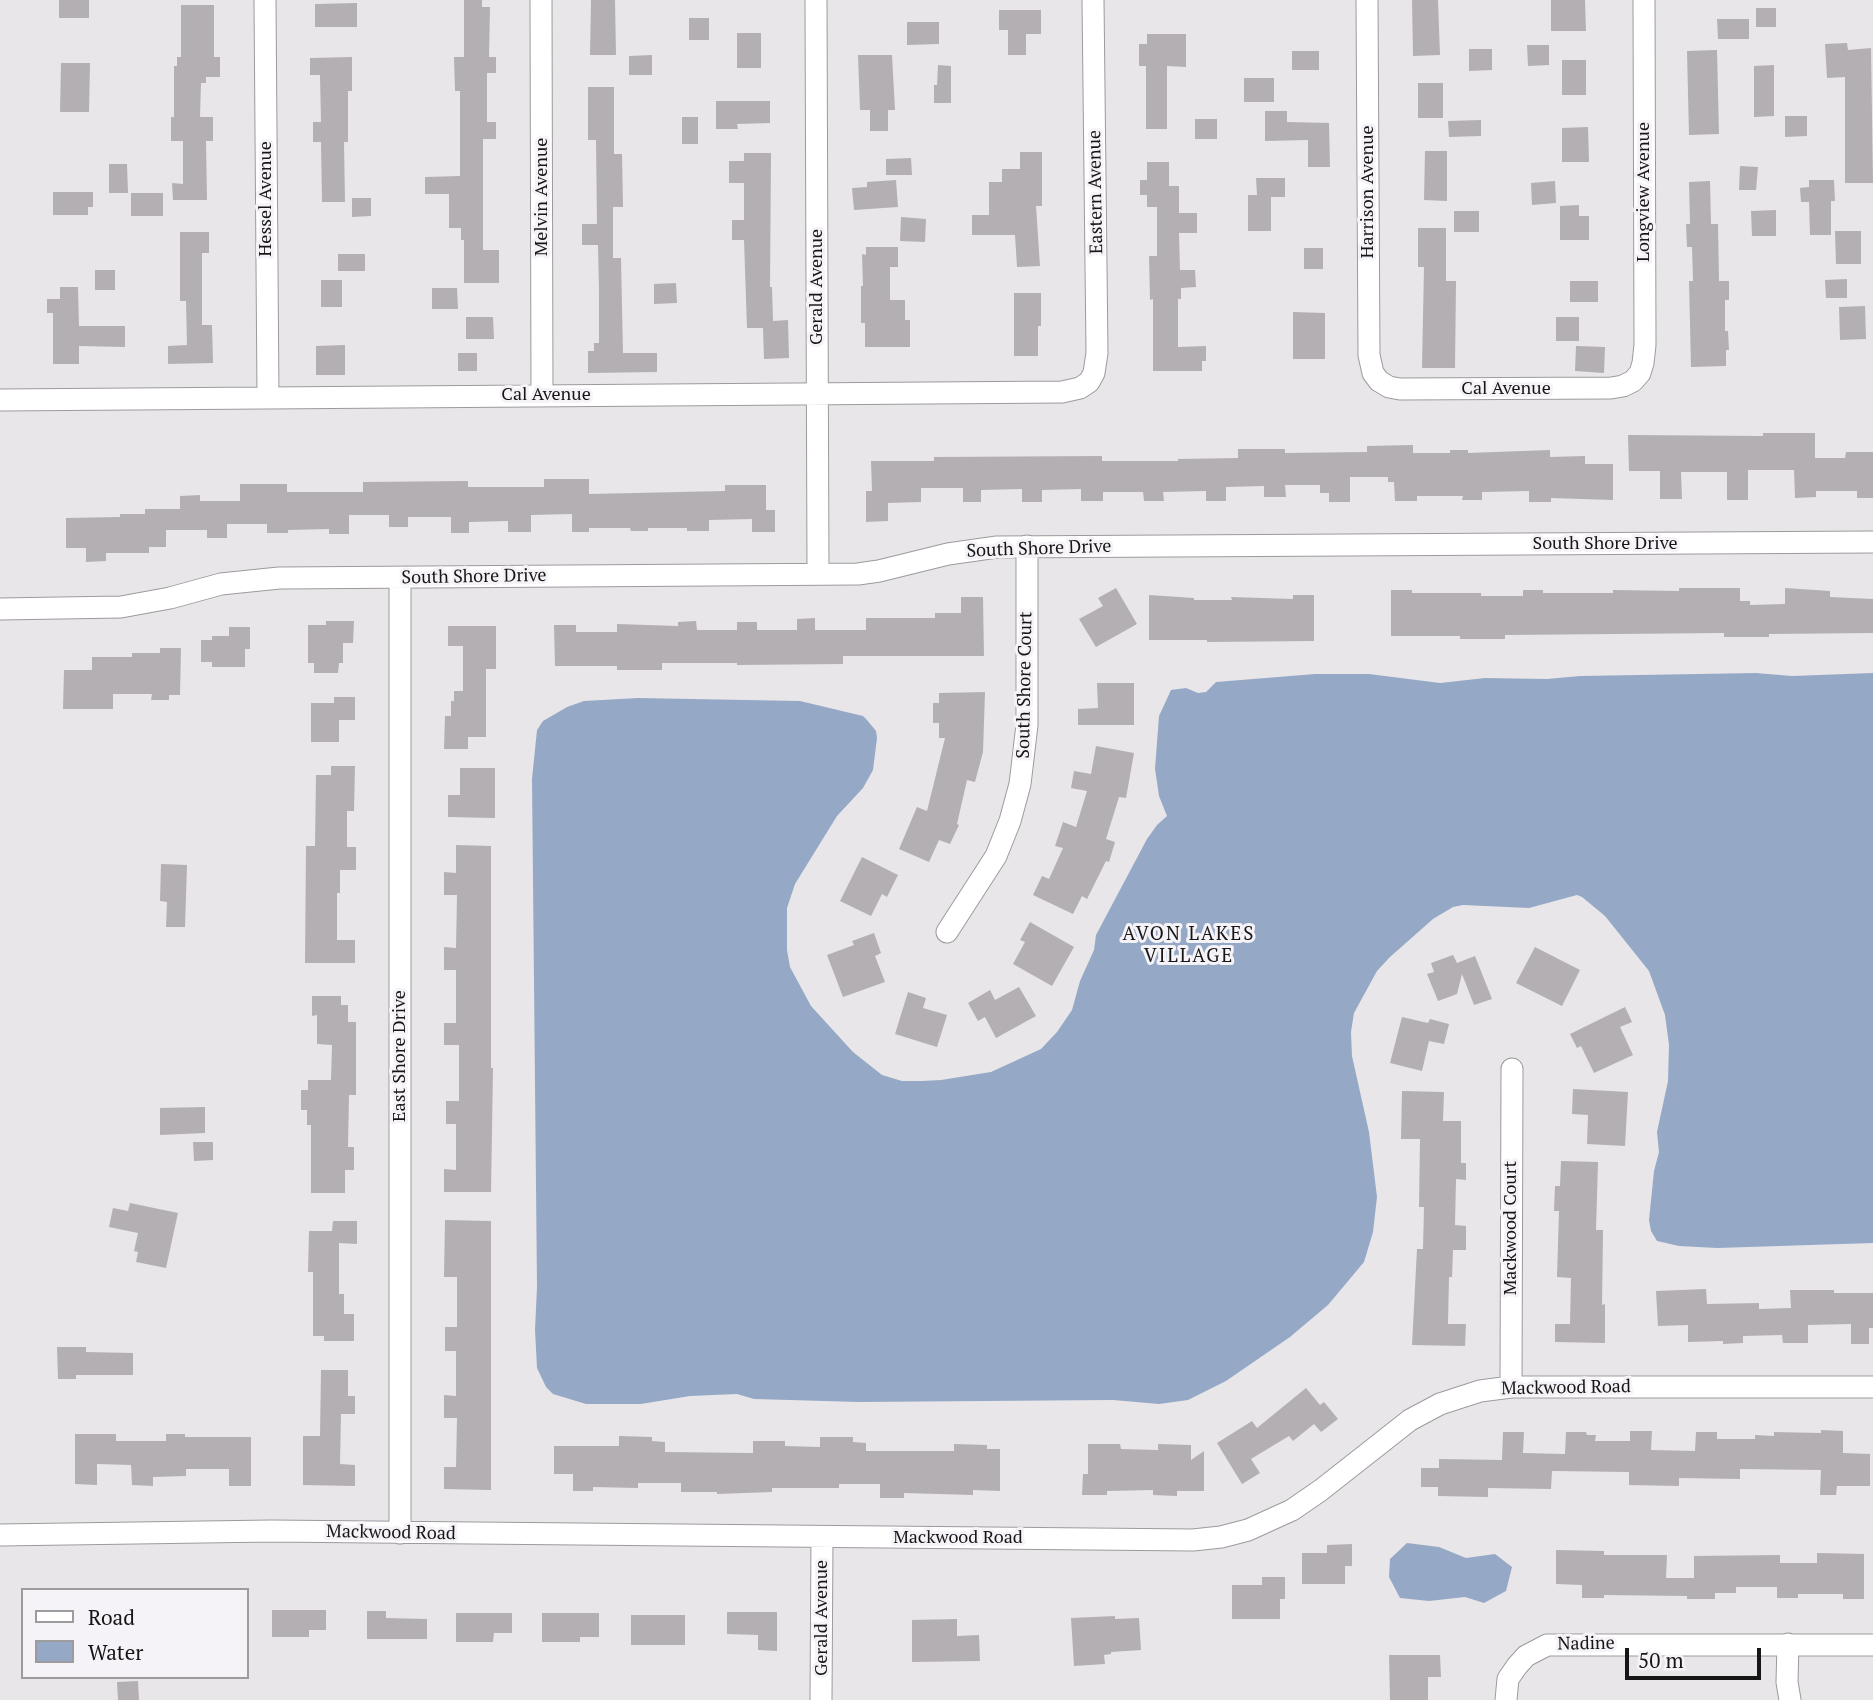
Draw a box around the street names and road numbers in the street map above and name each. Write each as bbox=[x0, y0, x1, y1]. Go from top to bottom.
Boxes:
street label: Longview Avenue bbox=[1633, 122, 1655, 262]
street label: Harrison Avenue bbox=[1357, 125, 1379, 259]
street label: Eastern Avenue bbox=[1084, 130, 1108, 254]
street label: Melvin Avenue bbox=[531, 138, 553, 256]
street label: Hessel Avenue bbox=[255, 141, 277, 257]
street label: Gerald Avenue bbox=[806, 229, 828, 345]
street label: Cal Avenue bbox=[1461, 378, 1551, 400]
street label: Cal Avenue bbox=[501, 384, 591, 406]
street label: South Shore Drive bbox=[1533, 533, 1677, 555]
street label: South Shore Drive bbox=[966, 536, 1112, 562]
street label: South Shore Drive bbox=[401, 565, 547, 589]
street label: South Shore Court bbox=[1013, 611, 1037, 759]
street label: East Shore Drive bbox=[389, 990, 411, 1122]
street label: Mackwood Court bbox=[1500, 1161, 1522, 1295]
street label: Mackwood Road bbox=[1501, 1376, 1631, 1400]
street label: Mackwood Road bbox=[326, 1521, 456, 1545]
street label: Mackwood Road bbox=[893, 1527, 1023, 1549]
street label: Gerald Avenue bbox=[811, 1560, 833, 1676]
street label: Nadine bbox=[1557, 1633, 1615, 1655]

